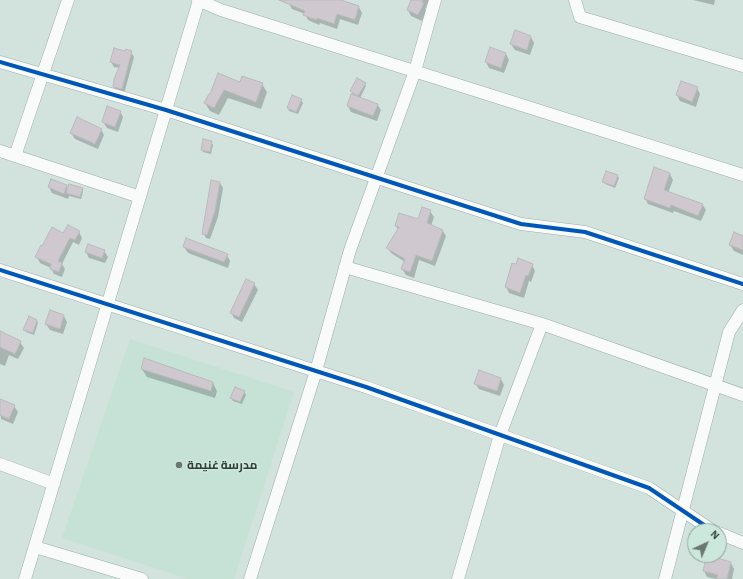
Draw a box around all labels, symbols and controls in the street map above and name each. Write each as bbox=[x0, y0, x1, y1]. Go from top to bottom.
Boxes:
place label: مدرسة غنيمة bbox=[187, 458, 257, 472]
marker: مدرسة غنيمة bbox=[174, 460, 184, 470]
north arrow bbox=[687, 523, 727, 563]
text: N bbox=[708, 528, 722, 541]

